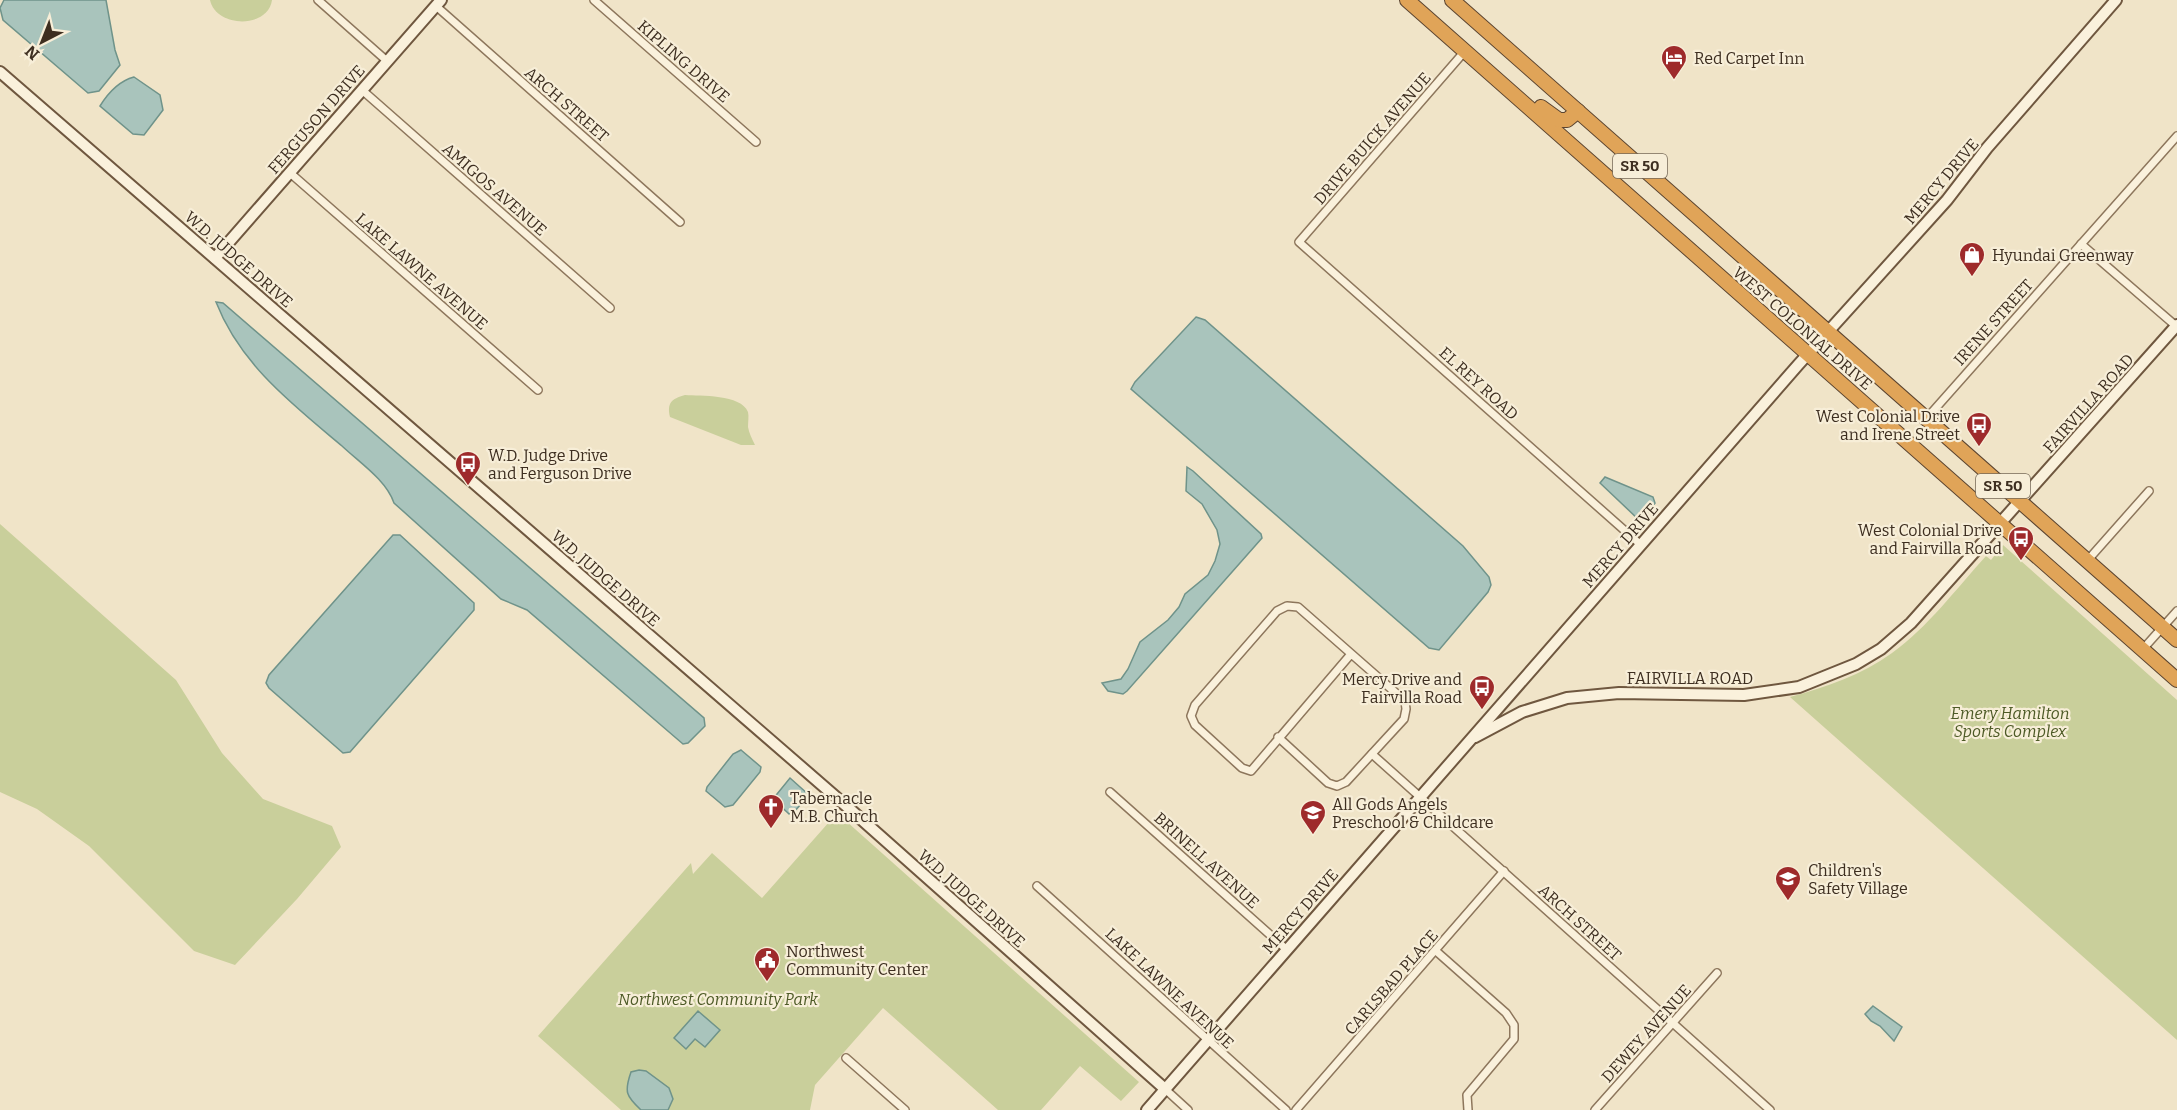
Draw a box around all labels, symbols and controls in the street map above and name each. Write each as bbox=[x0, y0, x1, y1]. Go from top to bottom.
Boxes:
north arrow bbox=[12, 12, 72, 72]
street label: KIPLING DRIVE bbox=[634, 16, 734, 106]
text: N bbox=[21, 42, 43, 64]
hotel icon: Red Carpet Inn bbox=[1659, 43, 1689, 81]
place label: Red Carpet Inn bbox=[1694, 49, 1804, 68]
street label: FERGUSON DRIVE bbox=[264, 61, 369, 178]
street label: ARCH STREET bbox=[521, 63, 612, 146]
street label: DRIVE BUICK AVENUE bbox=[1310, 68, 1435, 208]
street label: MERCY DRIVE bbox=[1900, 135, 1983, 228]
street label: AMIGOS AVENUE bbox=[439, 139, 551, 240]
road number: SR 50 bbox=[1613, 154, 1667, 178]
street label: W.D. JUDGE DRIVE bbox=[181, 207, 297, 311]
street label: LAKE LAWNE AVENUE bbox=[352, 209, 492, 334]
shop icon: Hyundai Greenway bbox=[1957, 240, 1987, 278]
place label: Hyundai Greenway bbox=[1992, 246, 2134, 265]
street label: WEST COLONIAL DRIVE bbox=[1729, 263, 1876, 394]
street label: IRENE STREET bbox=[1950, 275, 2037, 369]
street label: EL REY ROAD bbox=[1435, 343, 1522, 424]
street label: FAIRVILLA ROAD bbox=[2039, 350, 2138, 457]
place label: West Colonial Drive and Irene Street bbox=[1816, 407, 1960, 444]
bus stop icon: West Colonial Drive and Irene Street bbox=[1964, 410, 1994, 448]
place label: W.D. Judge Drive and Ferguson Drive bbox=[488, 446, 632, 483]
bus stop icon: W.D. Judge Drive and Ferguson Drive bbox=[453, 449, 483, 487]
road number: SR 50 bbox=[1976, 474, 2030, 498]
street label: MERCY DRIVE bbox=[1579, 499, 1662, 591]
place label: West Colonial Drive and Fairvilla Road bbox=[1858, 521, 2002, 558]
bus stop icon: West Colonial Drive and Fairvilla Road bbox=[2006, 524, 2036, 562]
street label: W.D. JUDGE DRIVE bbox=[548, 526, 664, 630]
street label: FAIRVILLA ROAD bbox=[1627, 669, 1753, 688]
place label: Mercy Drive and Fairvilla Road bbox=[1342, 670, 1463, 707]
bus stop icon: Mercy Drive and Fairvilla Road bbox=[1467, 673, 1497, 711]
park label: Emery Hamilton Sports Complex bbox=[1951, 704, 2069, 741]
place label: Tabernacle M.B. Church bbox=[790, 789, 878, 826]
church icon: Tabernacle M.B. Church bbox=[756, 792, 786, 830]
place label: All Gods Angels Preschool & Childcare bbox=[1332, 795, 1494, 832]
school or university icon: All Gods Angels Preschool & Childcare bbox=[1298, 798, 1328, 836]
street label: BRINELL AVENUE bbox=[1150, 808, 1263, 912]
street label: W.D. JUDGE DRIVE bbox=[914, 845, 1029, 951]
place label: Children's Safety Village bbox=[1808, 861, 1908, 898]
school or university icon: Children's Safety Village bbox=[1773, 864, 1803, 902]
street label: MERCY DRIVE bbox=[1259, 865, 1342, 957]
street label: ARCH STREET bbox=[1534, 880, 1625, 964]
street label: LAKE LAWNE AVENUE bbox=[1102, 924, 1238, 1053]
street label: CARLSBAD PLACE bbox=[1341, 926, 1442, 1039]
place label: Northwest Community Center bbox=[786, 942, 928, 979]
public building icon: Northwest Community Center bbox=[752, 945, 782, 983]
street label: DEWEY AVENUE bbox=[1598, 981, 1695, 1086]
park label: Northwest Community Park bbox=[618, 990, 818, 1009]

